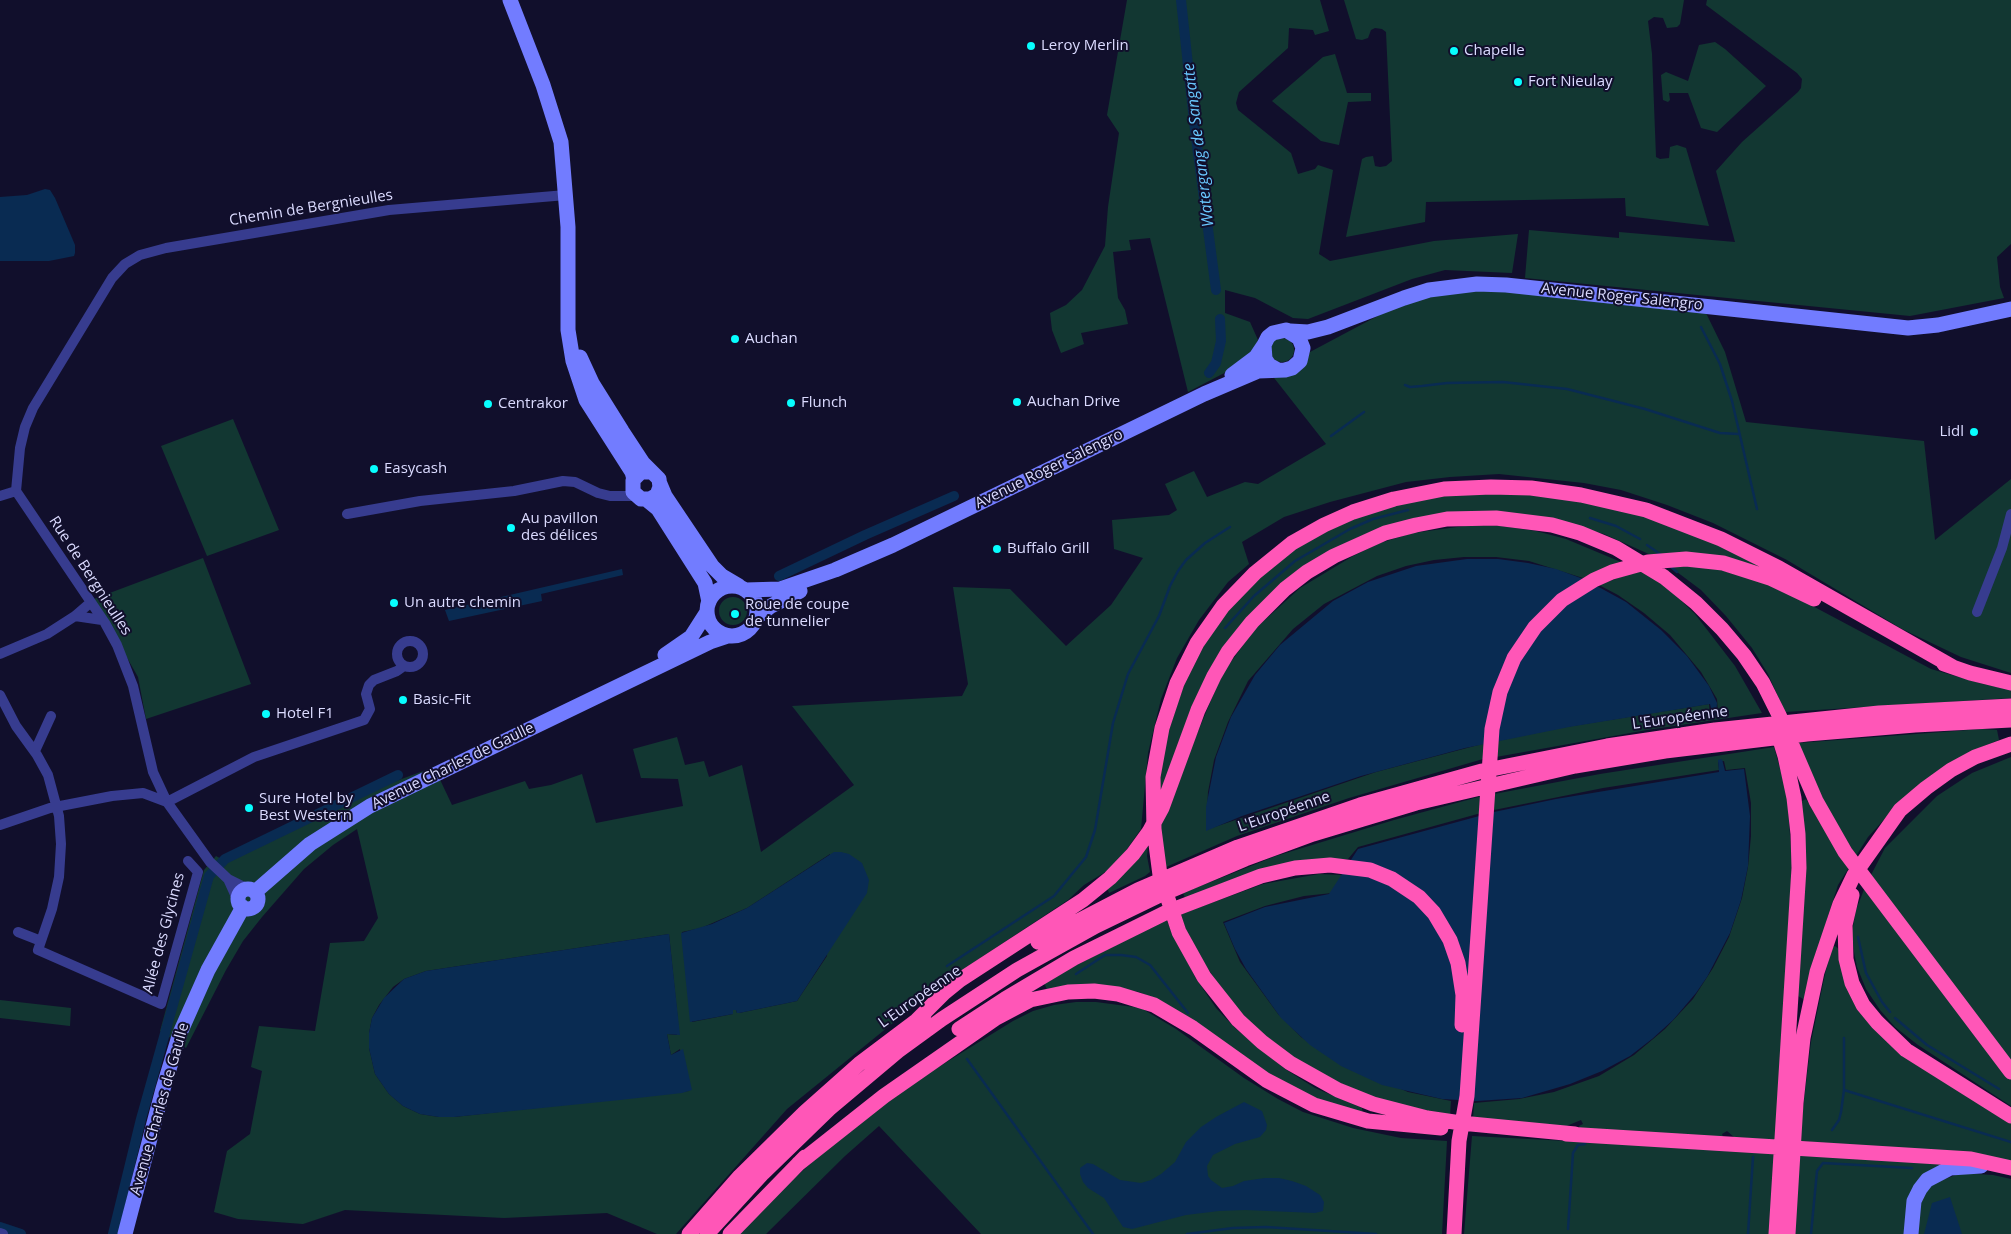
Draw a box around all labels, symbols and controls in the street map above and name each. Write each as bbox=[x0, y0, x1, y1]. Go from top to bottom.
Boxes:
place label: Leroy Merlin bbox=[1041, 37, 1129, 55]
marker: Leroy Merlin bbox=[1025, 40, 1037, 52]
place label: Chapelle bbox=[1464, 42, 1525, 60]
marker: Chapelle bbox=[1448, 45, 1460, 57]
water label: Watergang de Sangatte bbox=[1179, 62, 1219, 228]
place label: Fort Nieulay bbox=[1528, 73, 1612, 91]
marker: Fort Nieulay bbox=[1512, 76, 1524, 88]
street label: Chemin de Bergnieulles bbox=[228, 186, 394, 230]
street label: Avenue Roger Salengro bbox=[1540, 280, 1704, 314]
place label: Auchan bbox=[745, 330, 798, 348]
marker: Auchan bbox=[729, 333, 741, 345]
place label: Auchan Drive bbox=[1027, 393, 1120, 411]
place label: Flunch bbox=[801, 394, 847, 412]
place label: Centrakor bbox=[498, 395, 568, 413]
marker: Auchan Drive bbox=[1011, 396, 1023, 408]
marker: Flunch bbox=[785, 397, 797, 409]
marker: Centrakor bbox=[482, 398, 494, 410]
place label: Lidl bbox=[1939, 423, 1964, 441]
street label: Avenue Roger Salengro bbox=[972, 425, 1126, 513]
marker: Lidl bbox=[1968, 426, 1980, 438]
place label: Easycash bbox=[384, 460, 447, 478]
marker: Easycash bbox=[368, 463, 380, 475]
place label: Au pavillon des délices bbox=[521, 510, 598, 545]
street label: Rue de Bergnieulles bbox=[45, 513, 135, 639]
marker: Au pavillon des délices bbox=[505, 522, 517, 534]
place label: Buffalo Grill bbox=[1007, 540, 1089, 558]
marker: Buffalo Grill bbox=[991, 543, 1003, 555]
place label: Un autre chemin bbox=[404, 594, 521, 612]
place label: Roue de coupe de tunnelier bbox=[745, 596, 849, 631]
marker: Un autre chemin bbox=[388, 597, 400, 609]
marker: Roue de coupe de tunnelier bbox=[729, 608, 741, 620]
place label: Basic-Fit bbox=[413, 691, 471, 709]
marker: Basic-Fit bbox=[397, 694, 409, 706]
street label: L'Européenne bbox=[1631, 702, 1729, 734]
place label: Hotel F1 bbox=[276, 705, 334, 723]
marker: Hotel F1 bbox=[260, 708, 272, 720]
street label: Avenue Charles de Gaulle bbox=[369, 719, 537, 813]
street label: L'Européenne bbox=[1235, 788, 1333, 836]
place label: Sure Hotel by Best Western bbox=[259, 790, 353, 825]
marker: Sure Hotel by Best Western bbox=[243, 802, 255, 814]
street label: Allée des Glycines bbox=[139, 871, 189, 995]
street label: L'Européenne bbox=[875, 962, 965, 1032]
street label: Avenue Charles de Gaulle bbox=[127, 1021, 193, 1197]

